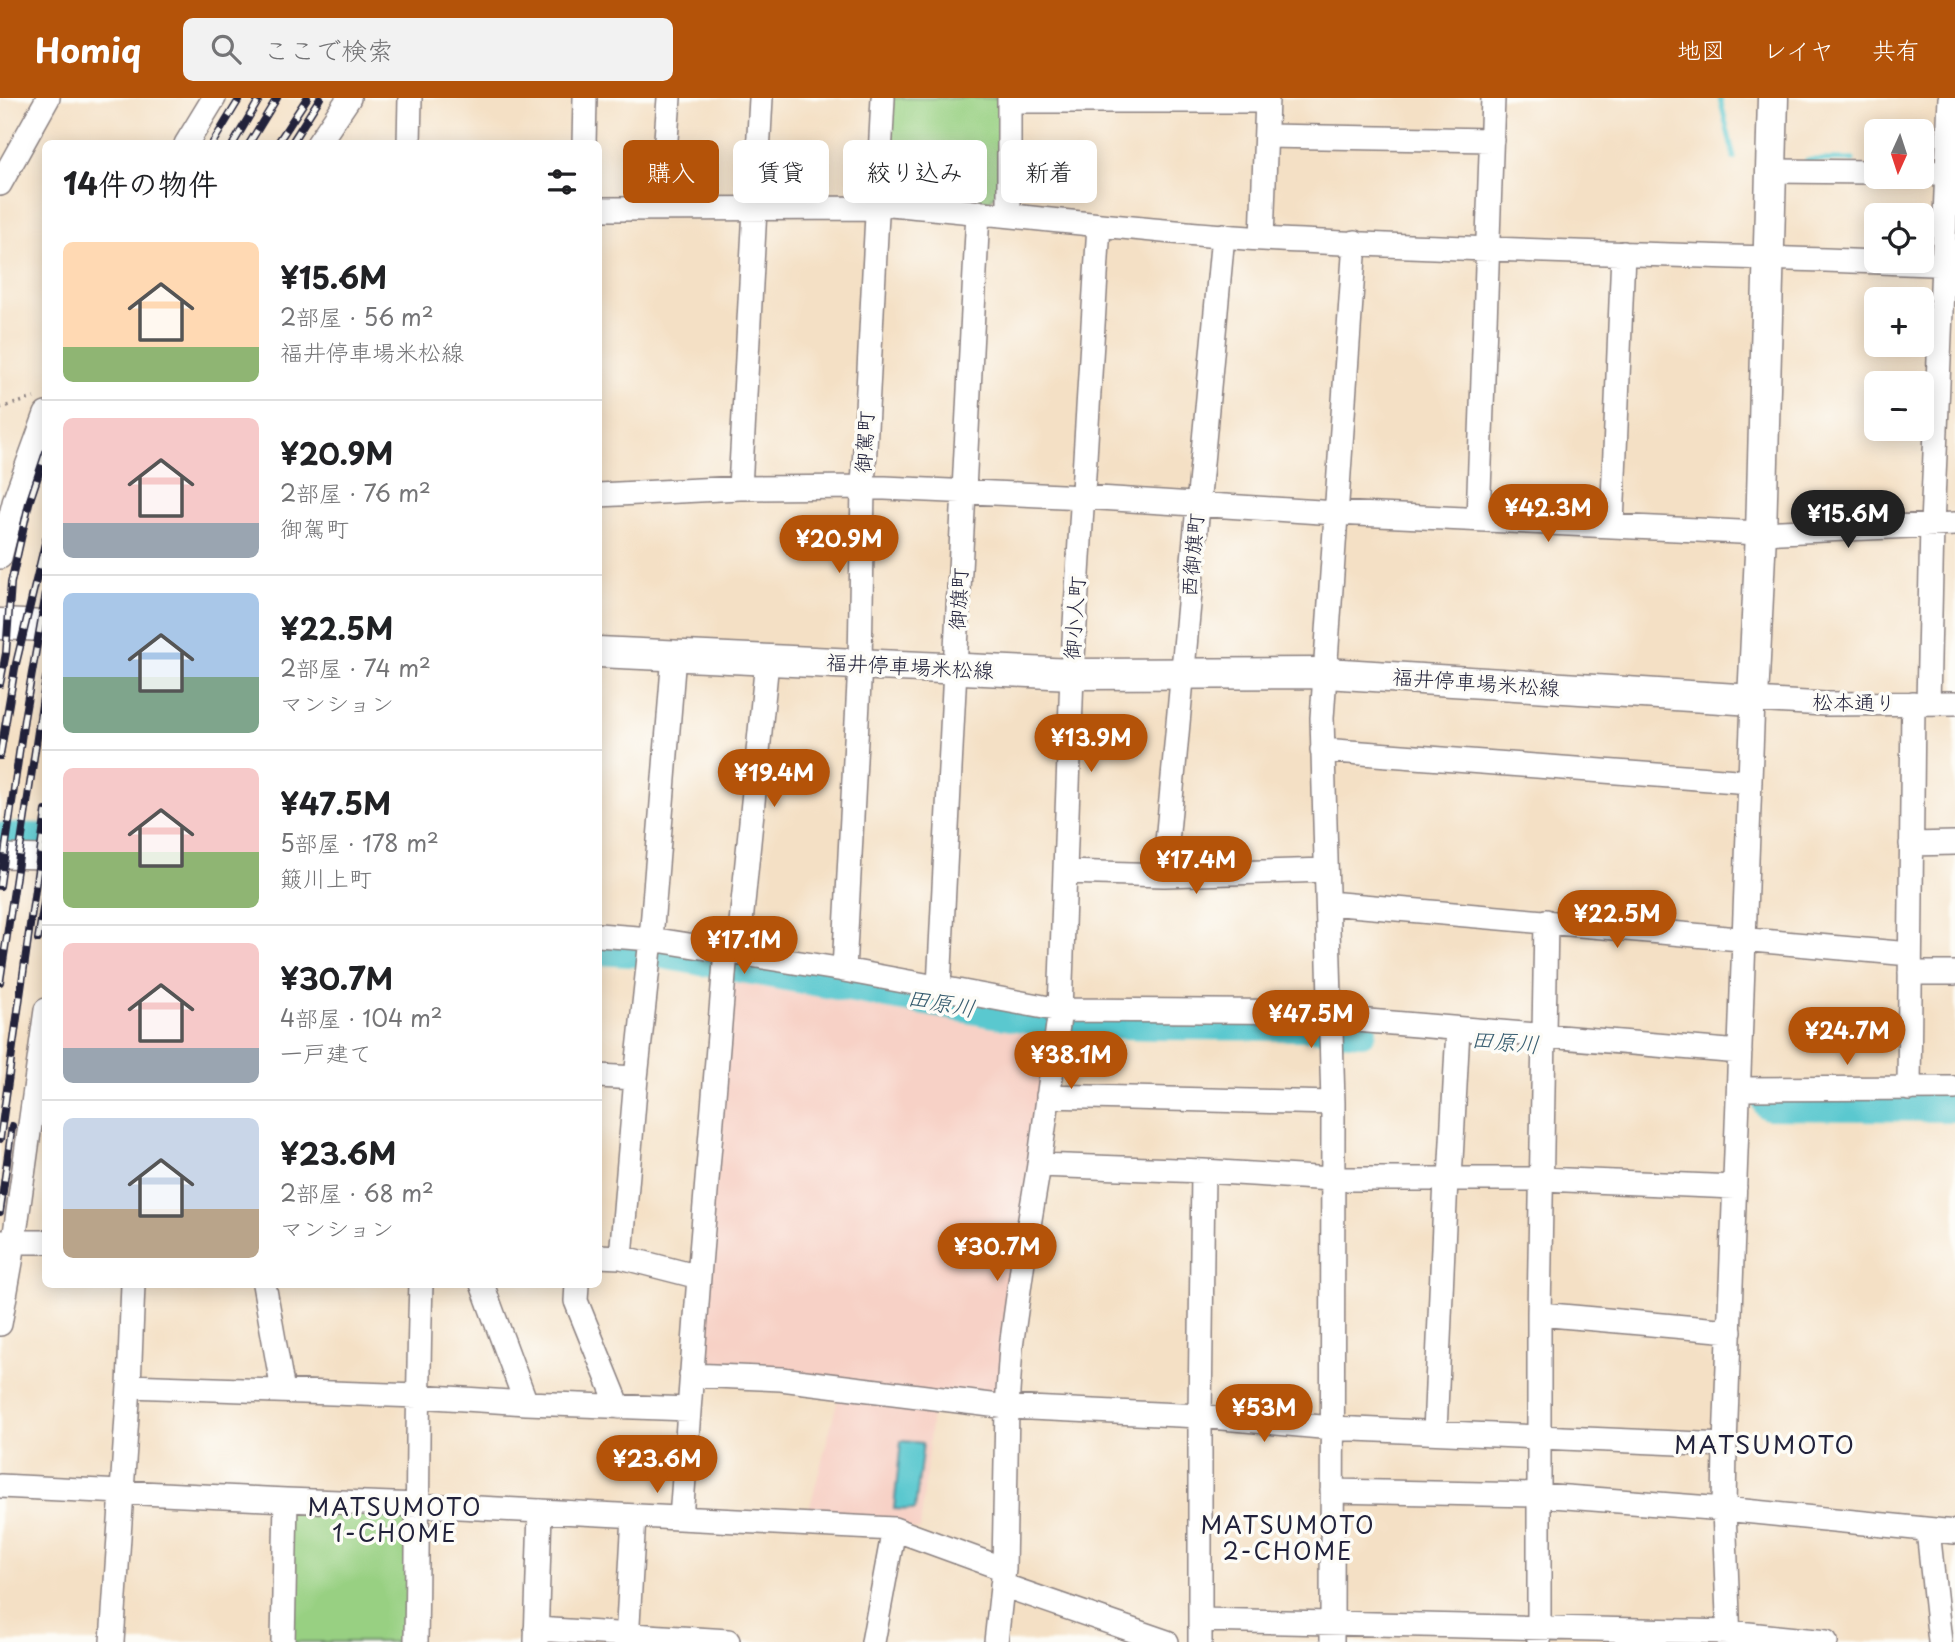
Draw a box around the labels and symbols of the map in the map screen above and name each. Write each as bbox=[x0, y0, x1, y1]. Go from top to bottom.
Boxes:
north arrow bbox=[1864, 119, 1934, 189]
street label: 御駕町 bbox=[845, 410, 881, 474]
pin: ¥42.3M bbox=[1491, 484, 1605, 544]
pin: ¥15.6M bbox=[1791, 490, 1905, 550]
street label: 西御旗町 bbox=[1171, 512, 1211, 598]
pin: ¥20.9M bbox=[782, 516, 896, 575]
street label: 御旗町 bbox=[939, 567, 975, 631]
street label: 御小人町 bbox=[1054, 575, 1092, 661]
street label: 福井停車場米松線 bbox=[825, 645, 995, 685]
street label: 福井停車場米松線 bbox=[1391, 659, 1561, 703]
street label: 松本通り bbox=[1812, 684, 1896, 718]
pin: ¥13.9M bbox=[1034, 714, 1148, 774]
pin: ¥19.4M bbox=[717, 750, 831, 809]
pin: ¥17.4M bbox=[1139, 836, 1253, 896]
pin: ¥22.5M bbox=[1560, 890, 1674, 950]
pin: ¥17.1M bbox=[687, 916, 801, 976]
water label: 田原川 bbox=[904, 978, 978, 1025]
pin: ¥47.5M bbox=[1254, 990, 1368, 1050]
pin: ¥24.7M bbox=[1790, 1007, 1904, 1067]
water label: 田原川 bbox=[1469, 1020, 1541, 1061]
pin: ¥38.1M bbox=[1014, 1032, 1128, 1091]
pin: ¥30.7M bbox=[940, 1224, 1054, 1283]
pin: ¥53M bbox=[1223, 1384, 1305, 1444]
district label: MATSUMOTO bbox=[1674, 1426, 1856, 1462]
pin: ¥23.6M bbox=[600, 1436, 714, 1495]
district label: MATSUMOTO 1-CHOME bbox=[308, 1489, 482, 1550]
district label: MATSUMOTO 2-CHOME bbox=[1201, 1507, 1375, 1568]

